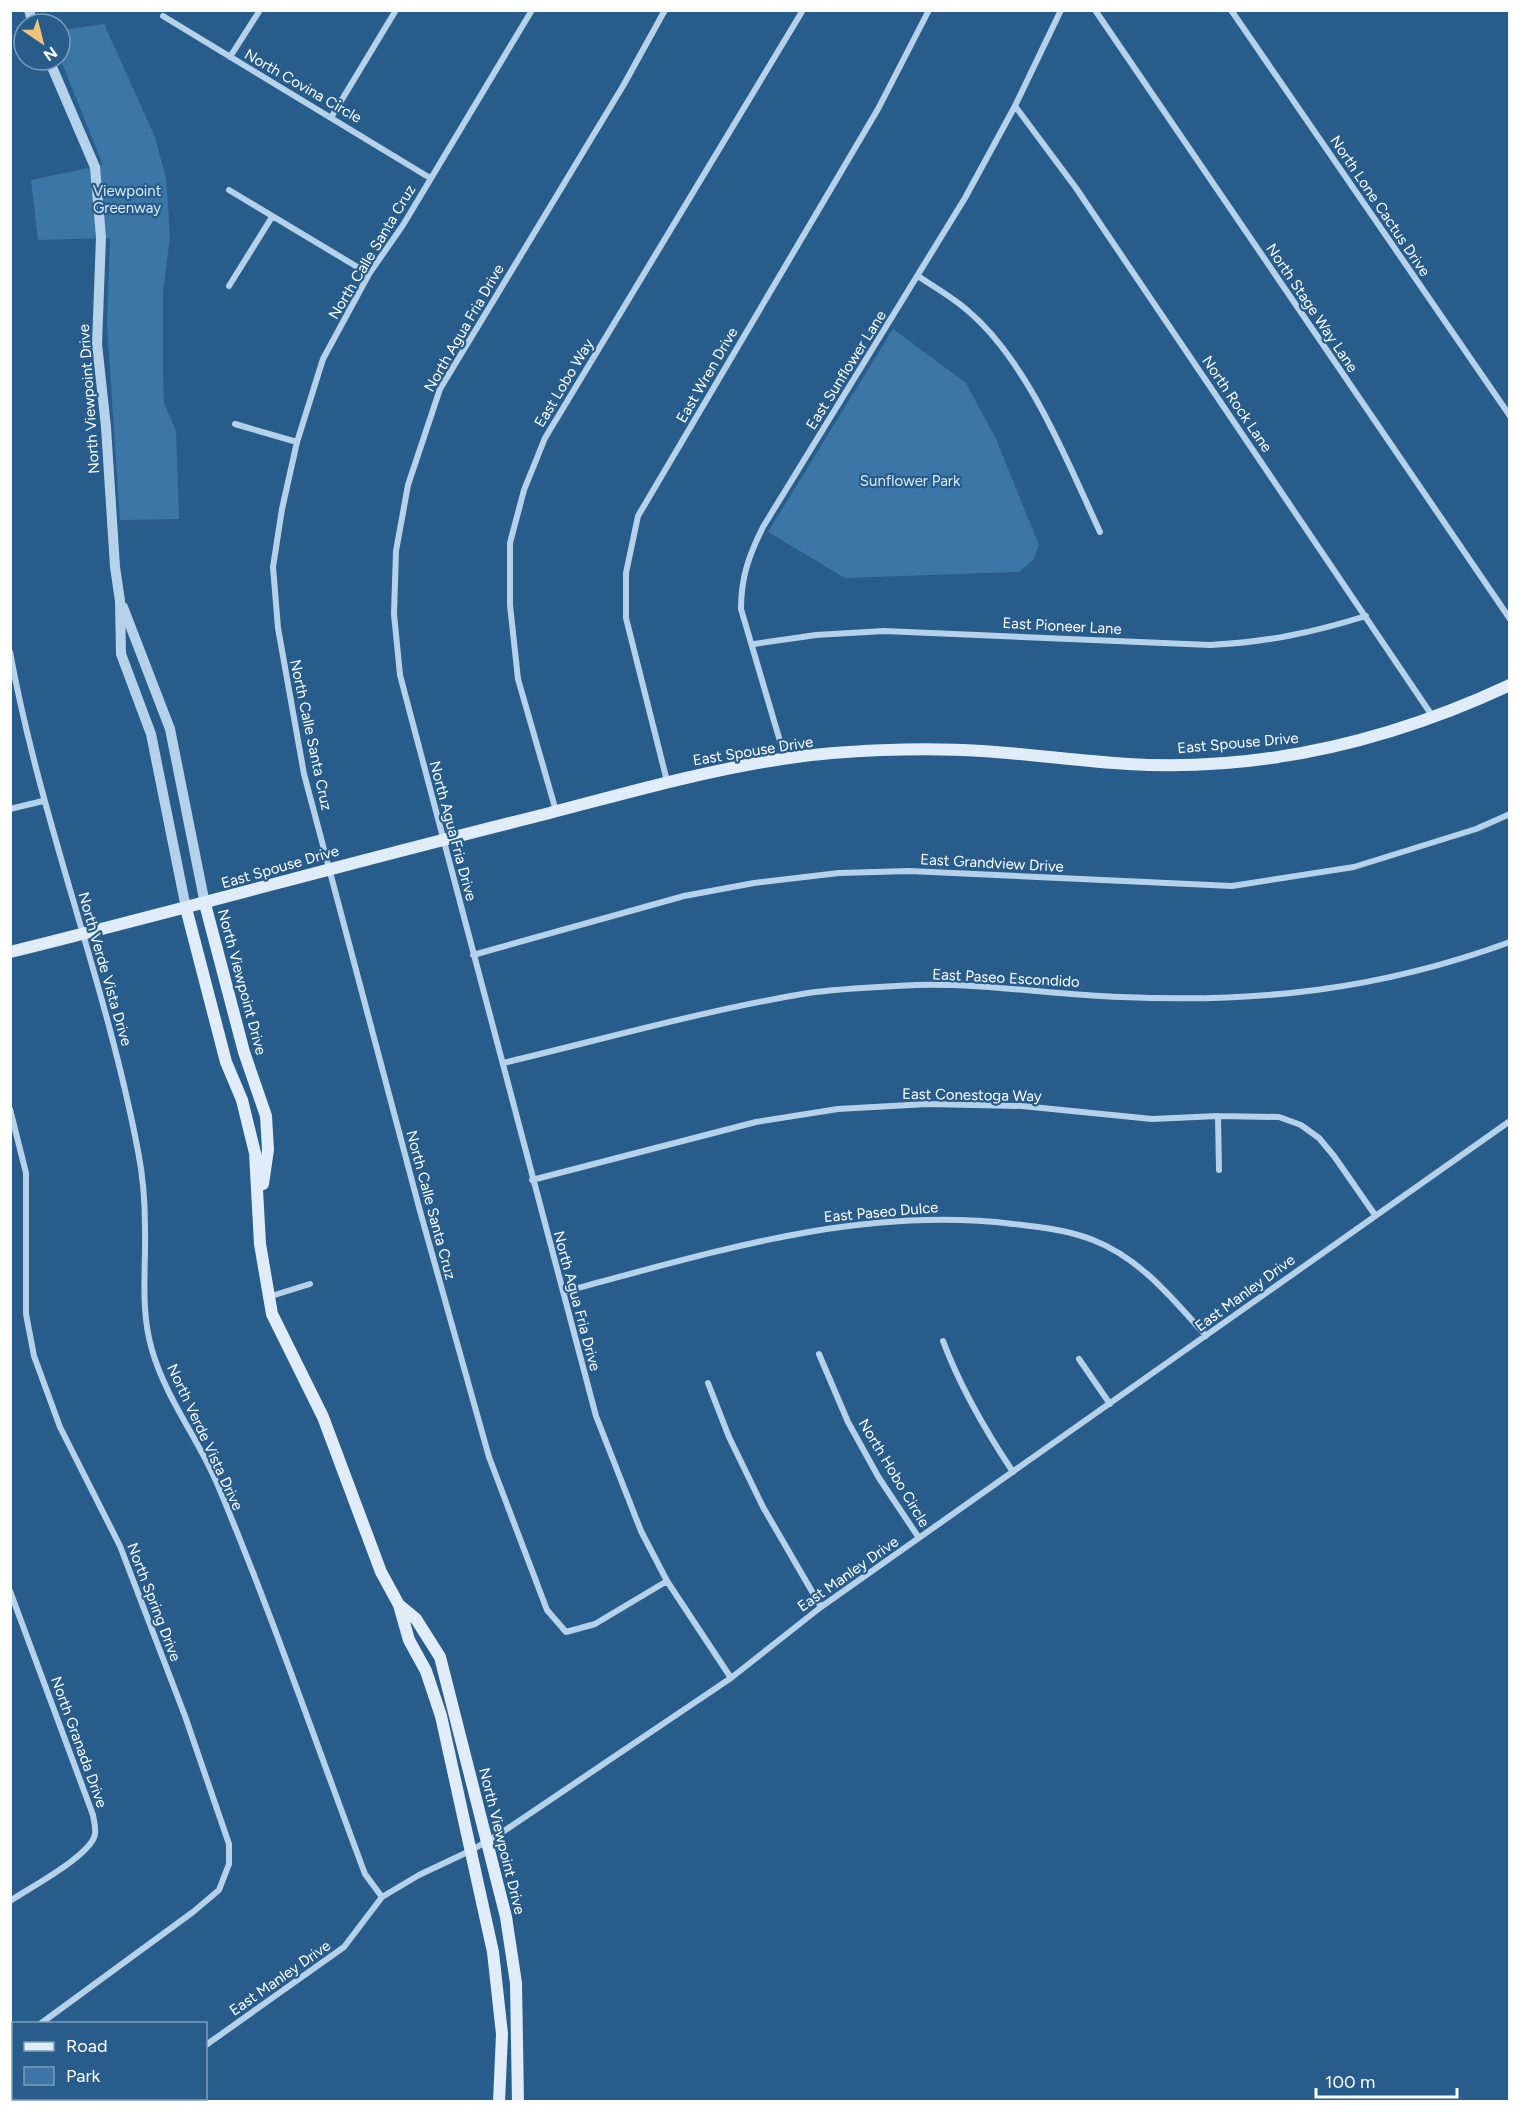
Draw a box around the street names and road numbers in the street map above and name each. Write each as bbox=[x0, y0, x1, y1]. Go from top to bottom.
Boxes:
street label: North Covina Circle bbox=[241, 45, 365, 127]
street label: North Lone Cactus Drive bbox=[1326, 132, 1434, 280]
street label: North Calle Santa Cruz bbox=[325, 181, 419, 323]
street label: North Stage Way Lane bbox=[1262, 240, 1362, 376]
street label: North Agua Fria Drive bbox=[420, 261, 508, 395]
street label: East Sunflower Lane bbox=[802, 307, 890, 433]
street label: North Viewpoint Drive bbox=[75, 323, 103, 475]
street label: East Wren Drive bbox=[672, 324, 742, 426]
street label: East Lobo Way bbox=[531, 335, 597, 430]
street label: North Rock Lane bbox=[1198, 352, 1276, 456]
street label: East Pioneer Lane bbox=[1002, 614, 1122, 638]
street label: North Calle Santa Cruz bbox=[286, 658, 336, 812]
street label: East Spouse Drive bbox=[1177, 729, 1299, 757]
street label: East Spouse Drive bbox=[692, 733, 814, 769]
street label: North Agua Fria Drive bbox=[426, 759, 480, 903]
street label: East Spouse Drive bbox=[219, 842, 341, 892]
street label: East Grandview Drive bbox=[920, 850, 1064, 876]
street label: North Verde Vista Drive bbox=[74, 890, 136, 1048]
street label: North Viewpoint Drive bbox=[214, 907, 270, 1057]
street label: East Paseo Escondido bbox=[932, 965, 1080, 991]
street label: East Conestoga Way bbox=[902, 1085, 1042, 1105]
street label: North Calle Santa Cruz bbox=[402, 1128, 460, 1282]
street label: East Paseo Dulce bbox=[823, 1198, 939, 1226]
street label: North Agua Fria Drive bbox=[550, 1229, 604, 1373]
street label: East Manley Drive bbox=[1191, 1251, 1299, 1335]
street label: North Verde Vista Drive bbox=[163, 1361, 247, 1513]
street label: North Hobo Circle bbox=[855, 1416, 933, 1530]
street label: East Manley Drive bbox=[794, 1532, 902, 1616]
street label: North Spring Drive bbox=[123, 1540, 185, 1664]
street label: North Granada Drive bbox=[47, 1674, 111, 1810]
street label: North Viewpoint Drive bbox=[475, 1766, 529, 1916]
street label: East Manley Drive bbox=[226, 1936, 334, 2020]

